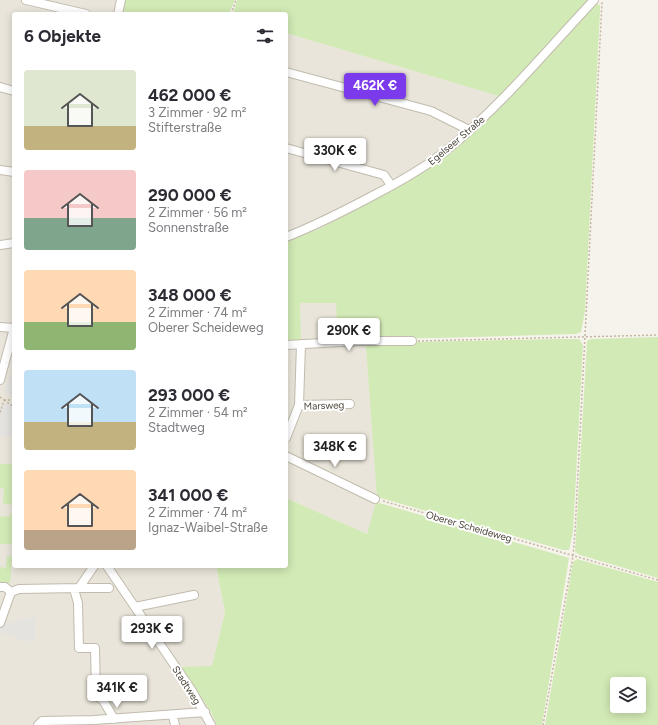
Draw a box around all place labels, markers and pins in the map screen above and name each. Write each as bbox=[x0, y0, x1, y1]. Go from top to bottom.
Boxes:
pin: 462K € bbox=[342, 73, 408, 107]
pin: 330K € bbox=[302, 138, 368, 172]
pin: 290K € bbox=[316, 318, 382, 352]
pin: 348K € bbox=[302, 434, 368, 468]
pin: 293K € bbox=[119, 616, 185, 650]
pin: 341K € bbox=[84, 675, 150, 709]

